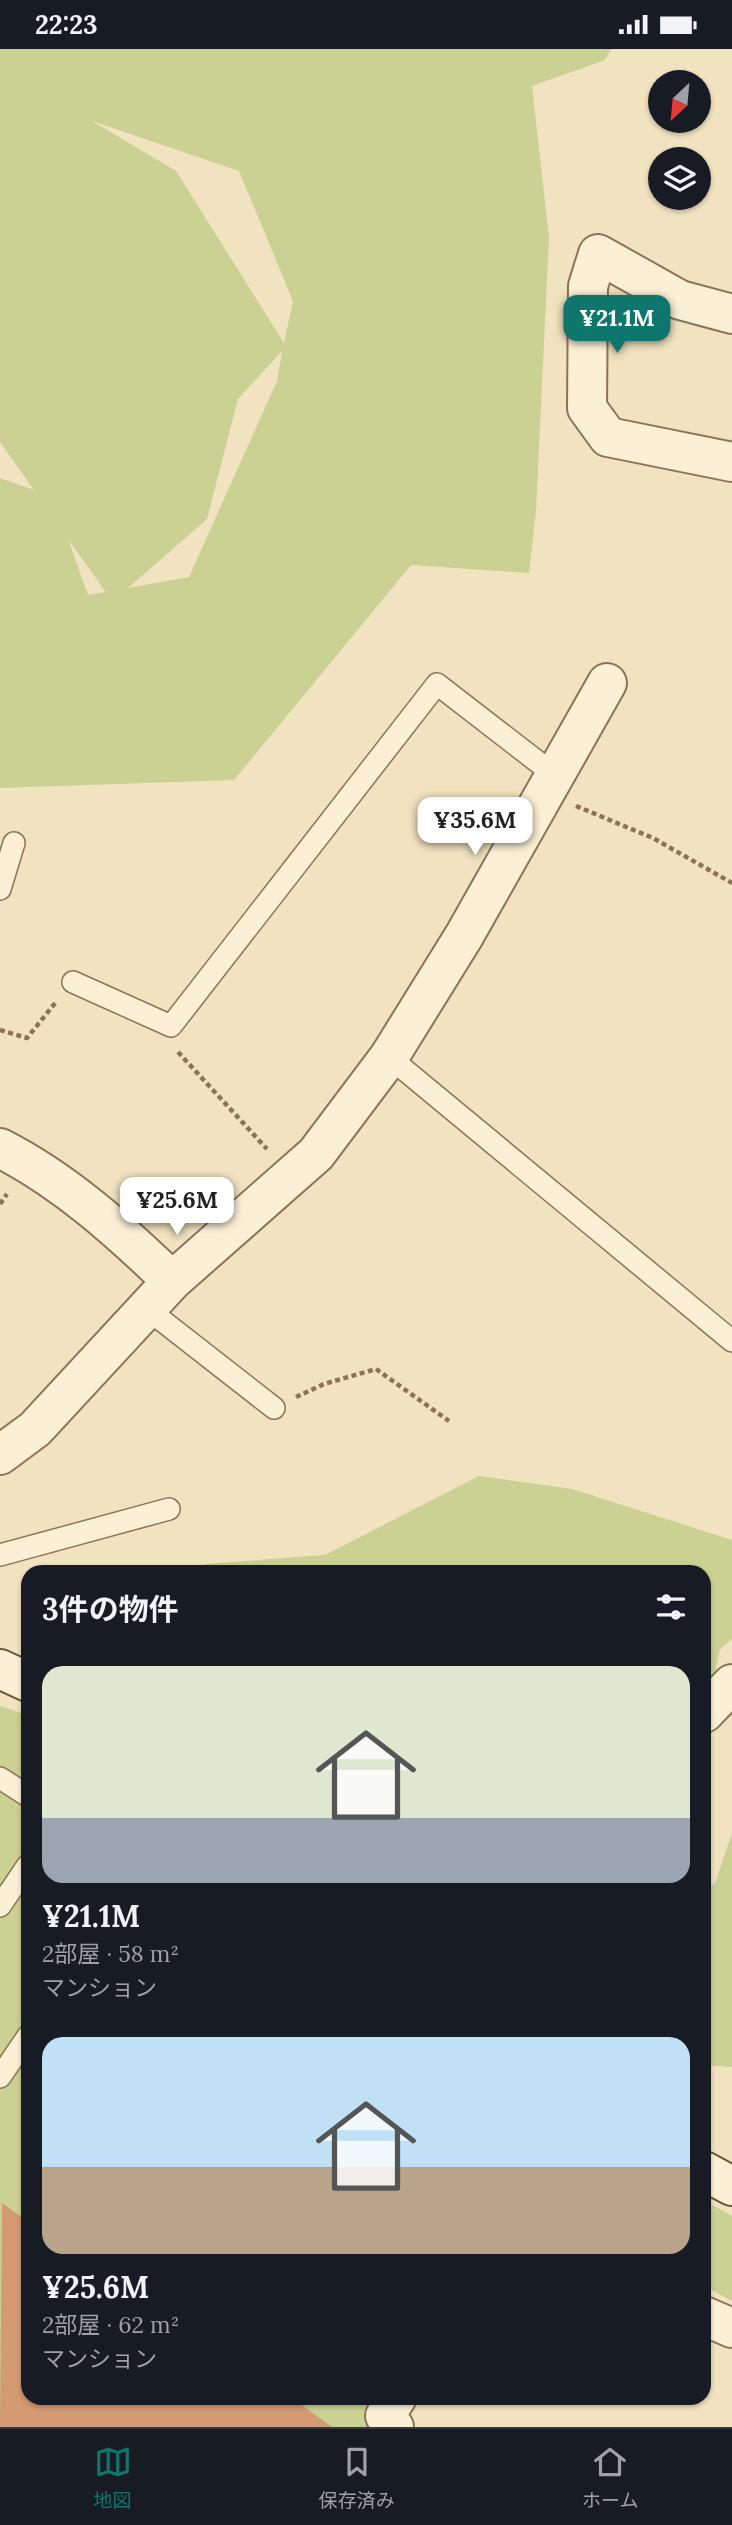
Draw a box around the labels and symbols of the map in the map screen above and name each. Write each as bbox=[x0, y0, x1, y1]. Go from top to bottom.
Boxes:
north arrow bbox=[648, 70, 710, 133]
pin: ¥21.1M bbox=[560, 295, 674, 355]
pin: ¥35.6M bbox=[418, 797, 532, 857]
pin: ¥25.6M bbox=[120, 1177, 234, 1237]

